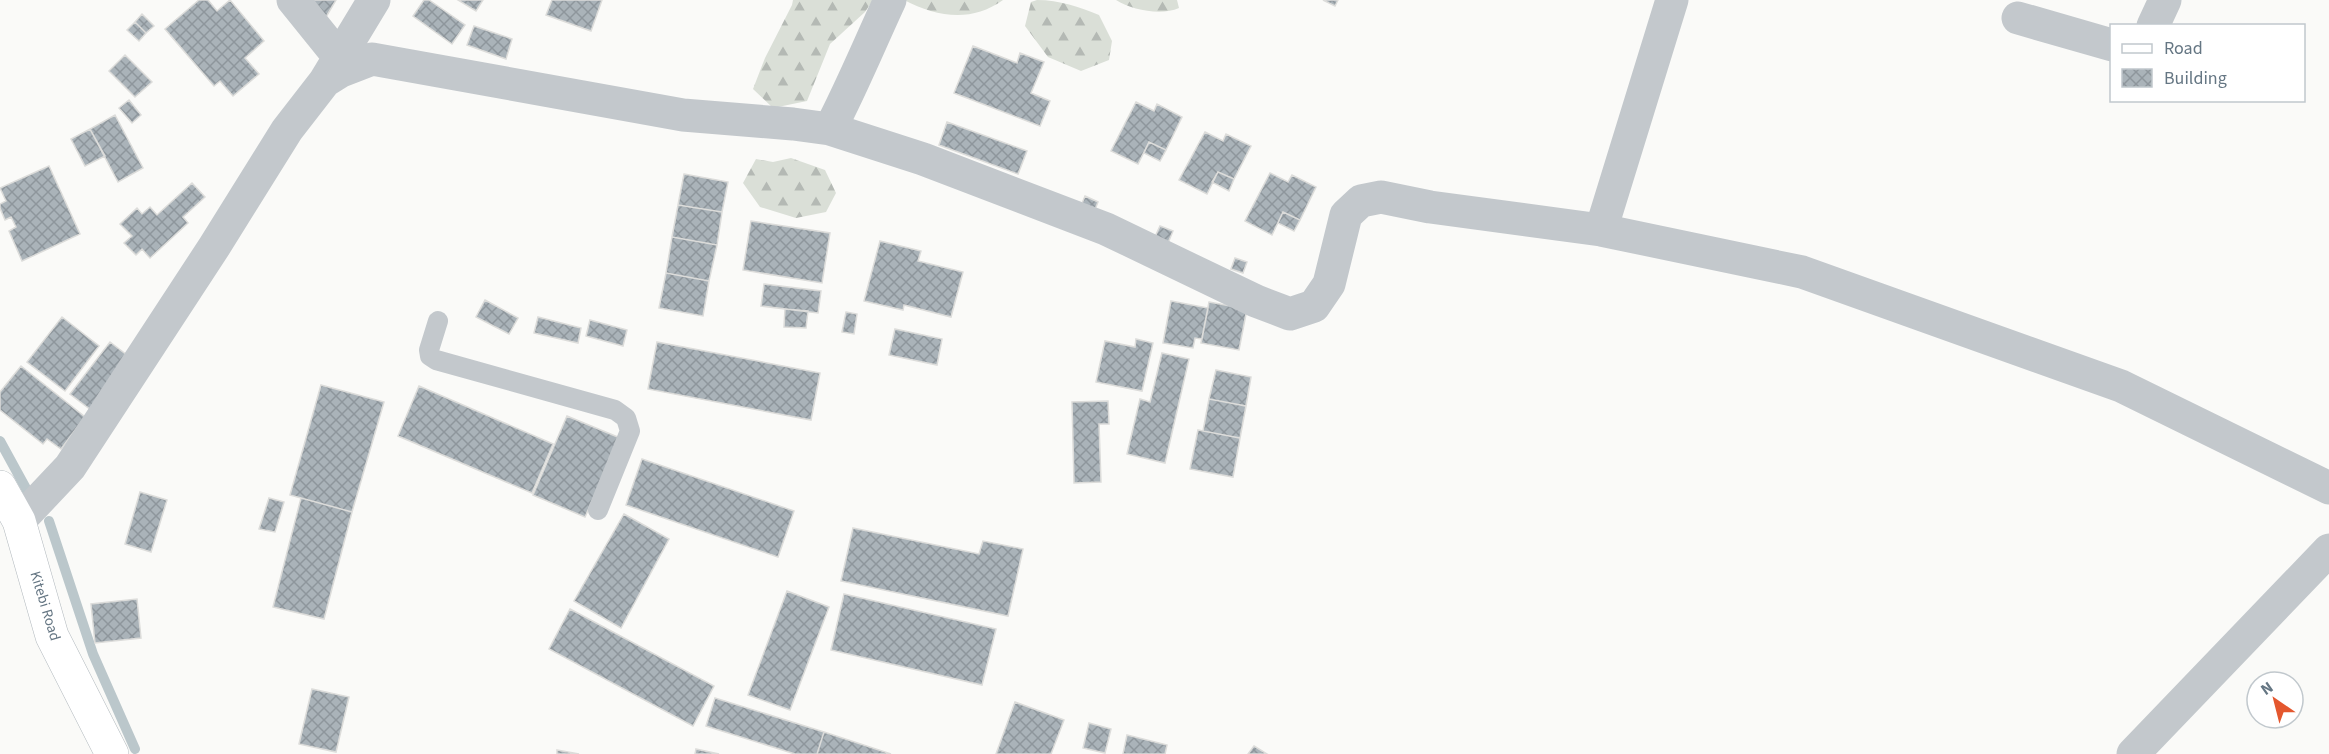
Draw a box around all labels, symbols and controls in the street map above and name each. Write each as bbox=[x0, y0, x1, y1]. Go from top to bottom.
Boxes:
legend bbox=[2110, 24, 2305, 102]
text: Road bbox=[2164, 36, 2203, 61]
text: Building bbox=[2164, 66, 2227, 91]
street label: Kitebi Road bbox=[24, 569, 66, 643]
north arrow bbox=[2245, 670, 2305, 730]
text: N bbox=[2256, 676, 2278, 701]

